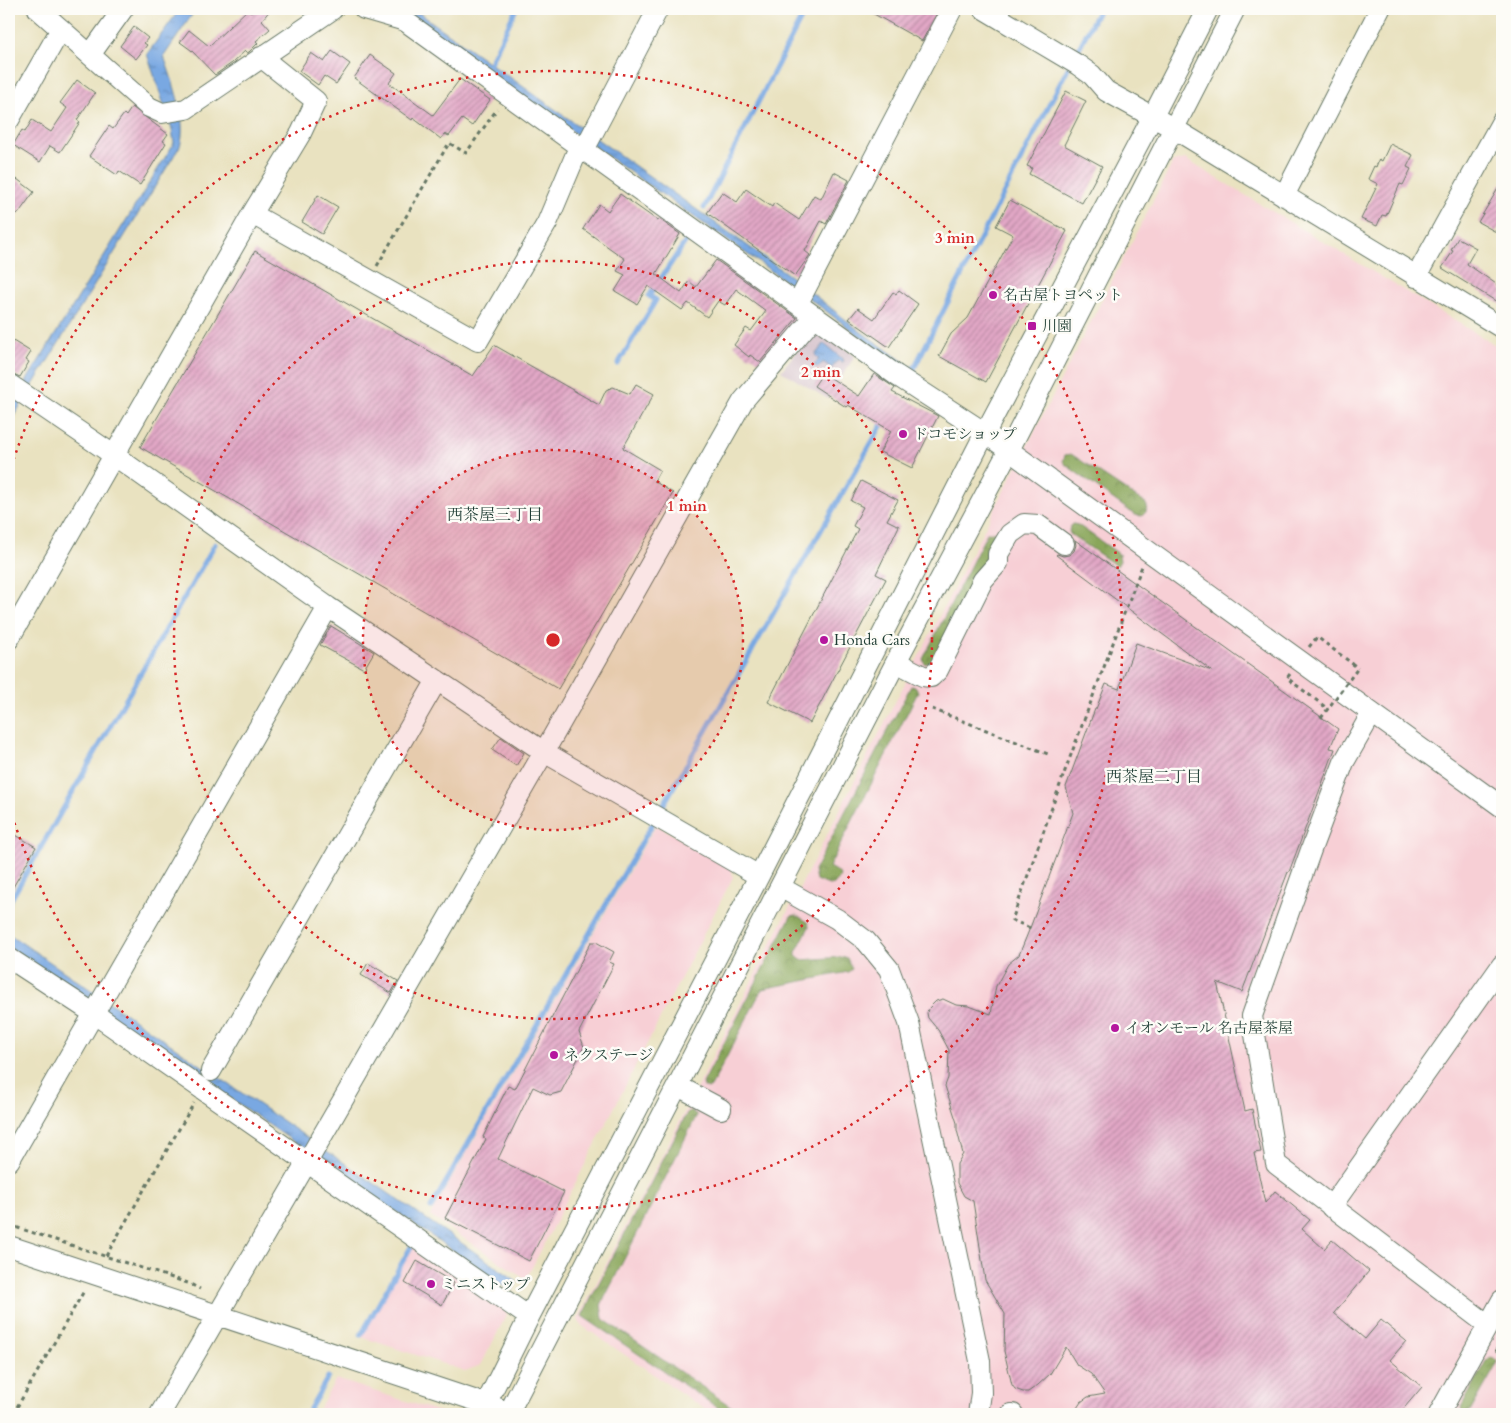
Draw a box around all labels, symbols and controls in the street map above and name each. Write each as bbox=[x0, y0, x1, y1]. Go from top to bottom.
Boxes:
text: 3 min bbox=[935, 228, 975, 248]
place label: 名古屋トヨペット bbox=[1003, 285, 1123, 305]
marker: 名古屋トヨペット bbox=[987, 289, 999, 301]
place label: 川園 bbox=[1042, 316, 1072, 336]
marker: 川園 bbox=[1026, 320, 1038, 332]
text: 2 min bbox=[801, 362, 841, 382]
place label: ドコモショップ bbox=[913, 424, 1017, 444]
marker: ドコモショップ bbox=[897, 428, 909, 440]
text: 1 min bbox=[667, 496, 707, 516]
district label: 西茶屋三丁目 bbox=[447, 504, 543, 526]
place label: Honda Cars bbox=[834, 630, 910, 650]
centre of rings bbox=[544, 631, 562, 649]
marker: Honda Cars bbox=[818, 634, 830, 646]
district label: 西茶屋二丁目 bbox=[1106, 766, 1202, 788]
place label: イオンモール 名古屋茶屋 bbox=[1125, 1018, 1293, 1038]
marker: イオンモール 名古屋茶屋 bbox=[1109, 1022, 1121, 1034]
place label: ネクステージ bbox=[564, 1045, 653, 1065]
marker: ネクステージ bbox=[548, 1049, 560, 1061]
place label: ミニストップ bbox=[441, 1274, 531, 1294]
marker: ミニストップ bbox=[425, 1278, 437, 1290]

